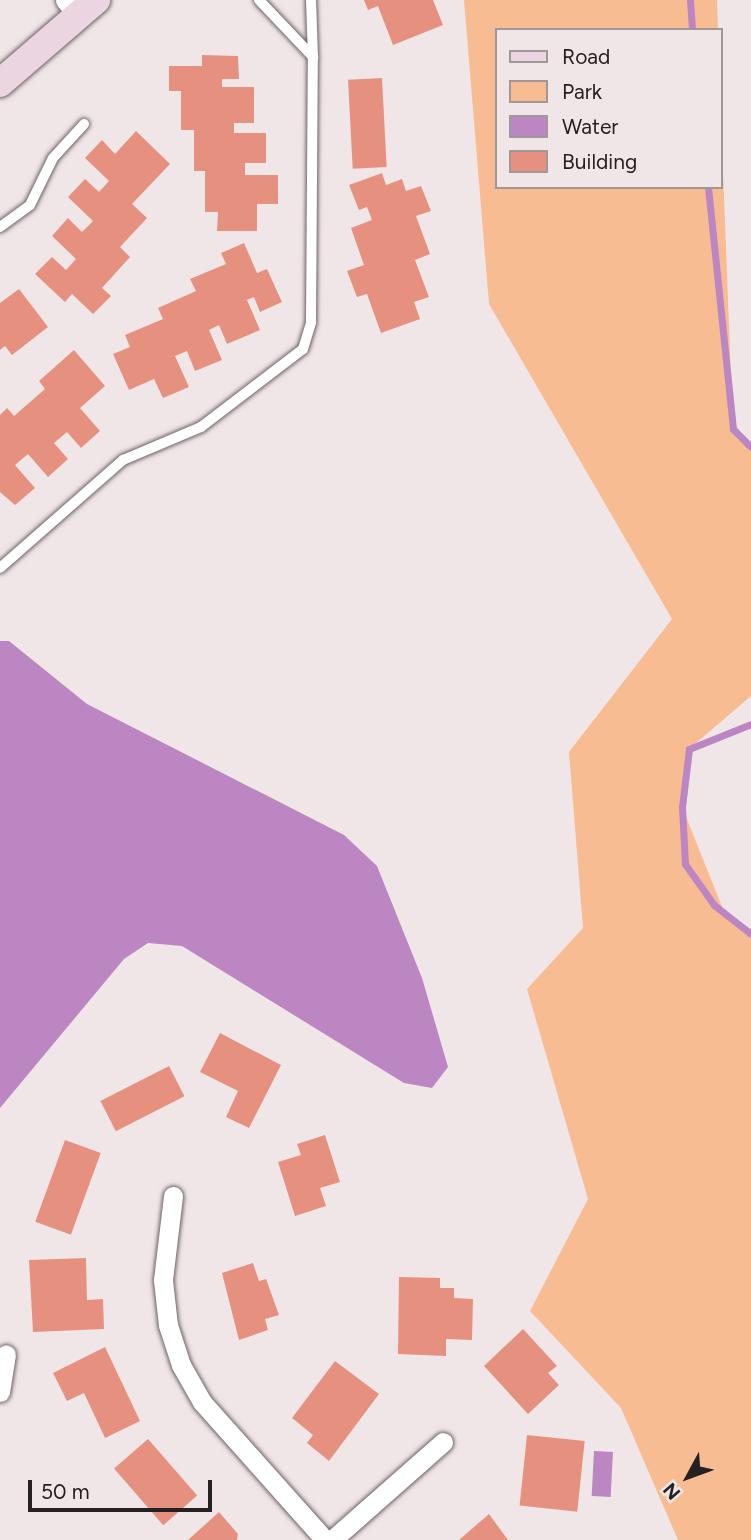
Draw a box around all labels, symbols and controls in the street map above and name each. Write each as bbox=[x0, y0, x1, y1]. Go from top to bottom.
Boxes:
legend bbox=[496, 28, 723, 189]
text: Road bbox=[562, 44, 610, 69]
text: Park bbox=[562, 79, 602, 104]
text: Water bbox=[562, 114, 618, 139]
text: Building bbox=[562, 149, 637, 174]
north arrow bbox=[653, 1442, 723, 1512]
scale bar bbox=[32, 1466, 215, 1510]
text: N bbox=[658, 1478, 685, 1504]
text: 50 m bbox=[41, 1479, 90, 1504]

